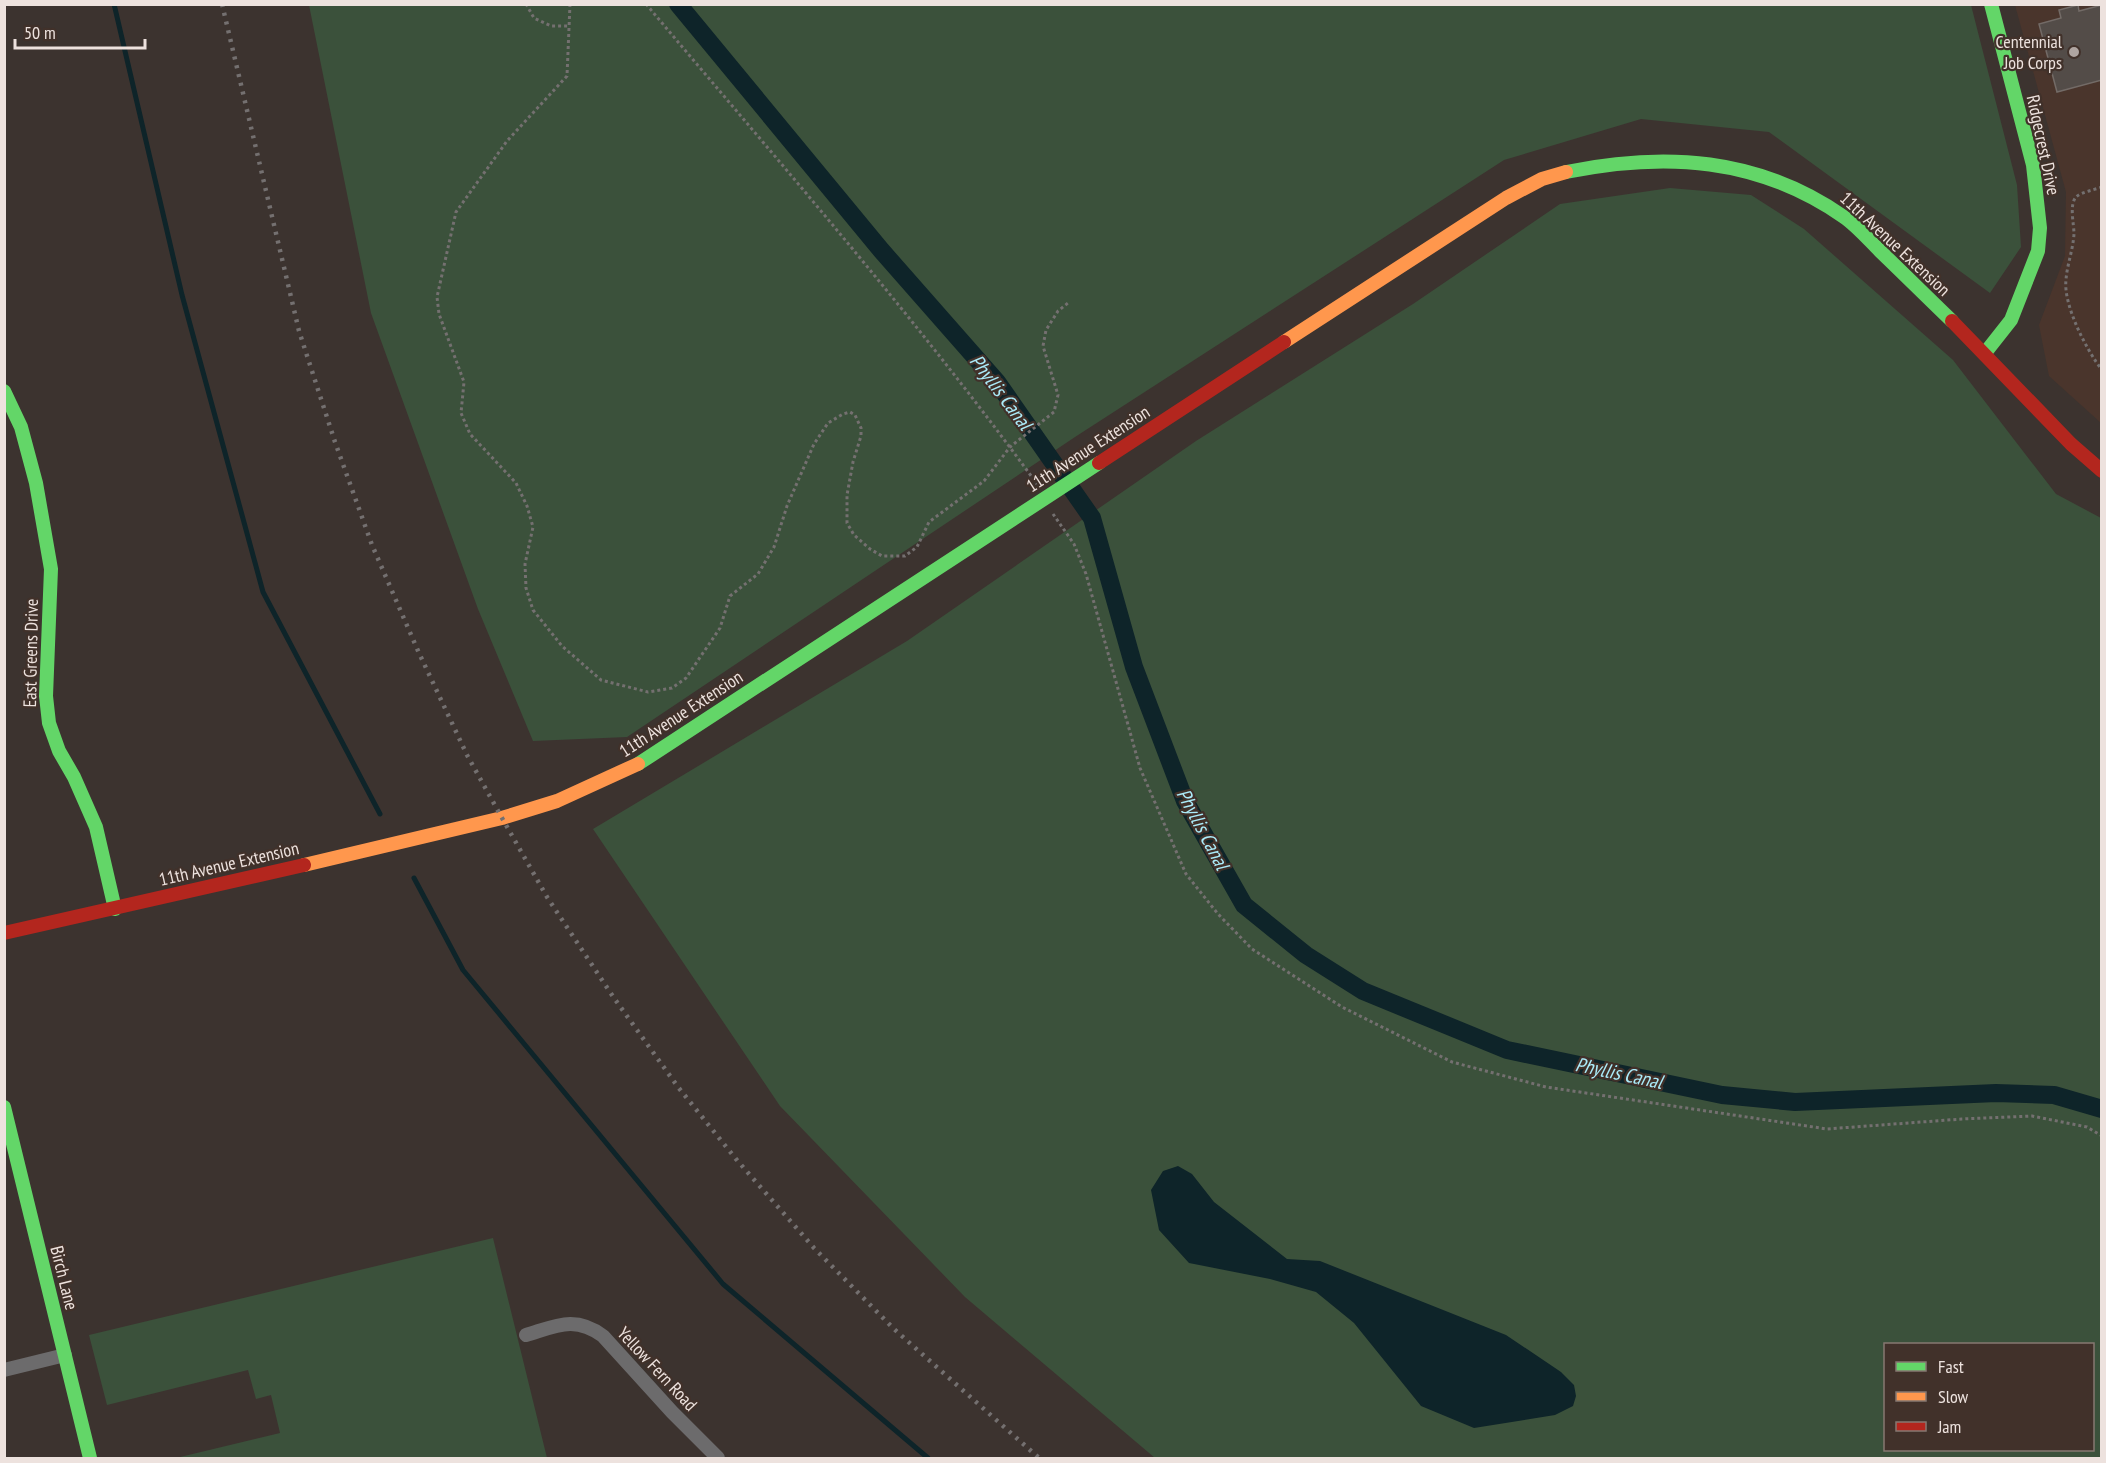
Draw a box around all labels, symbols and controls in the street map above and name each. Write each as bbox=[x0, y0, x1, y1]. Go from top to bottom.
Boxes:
scale bar bbox=[15, 12, 146, 50]
text: 50 m bbox=[24, 21, 56, 44]
place label: Centennial Job Corps bbox=[1996, 30, 2063, 74]
marker: Centennial Job Corps bbox=[2067, 45, 2081, 59]
street label: Ridgecrest Drive bbox=[2022, 93, 2065, 197]
street label: 11th Avenue Extension bbox=[1835, 187, 1955, 301]
water label: Phyllis Canal bbox=[964, 349, 1039, 437]
street label: 11th Avenue Extension bbox=[1022, 400, 1154, 497]
street label: East Greens Drive bbox=[18, 598, 43, 708]
street label: 11th Avenue Extension bbox=[615, 665, 747, 762]
water label: Phyllis Canal bbox=[1171, 784, 1236, 876]
street label: 11th Avenue Extension bbox=[157, 836, 301, 891]
water label: Phyllis Canal bbox=[1573, 1051, 1667, 1095]
street label: Birch Lane bbox=[45, 1243, 84, 1312]
street label: Yellow Fern Road bbox=[613, 1322, 702, 1416]
legend bbox=[1884, 1343, 2094, 1451]
text: Fast bbox=[1938, 1355, 1964, 1378]
text: Slow bbox=[1938, 1385, 1969, 1408]
text: Jam bbox=[1937, 1415, 1961, 1438]

